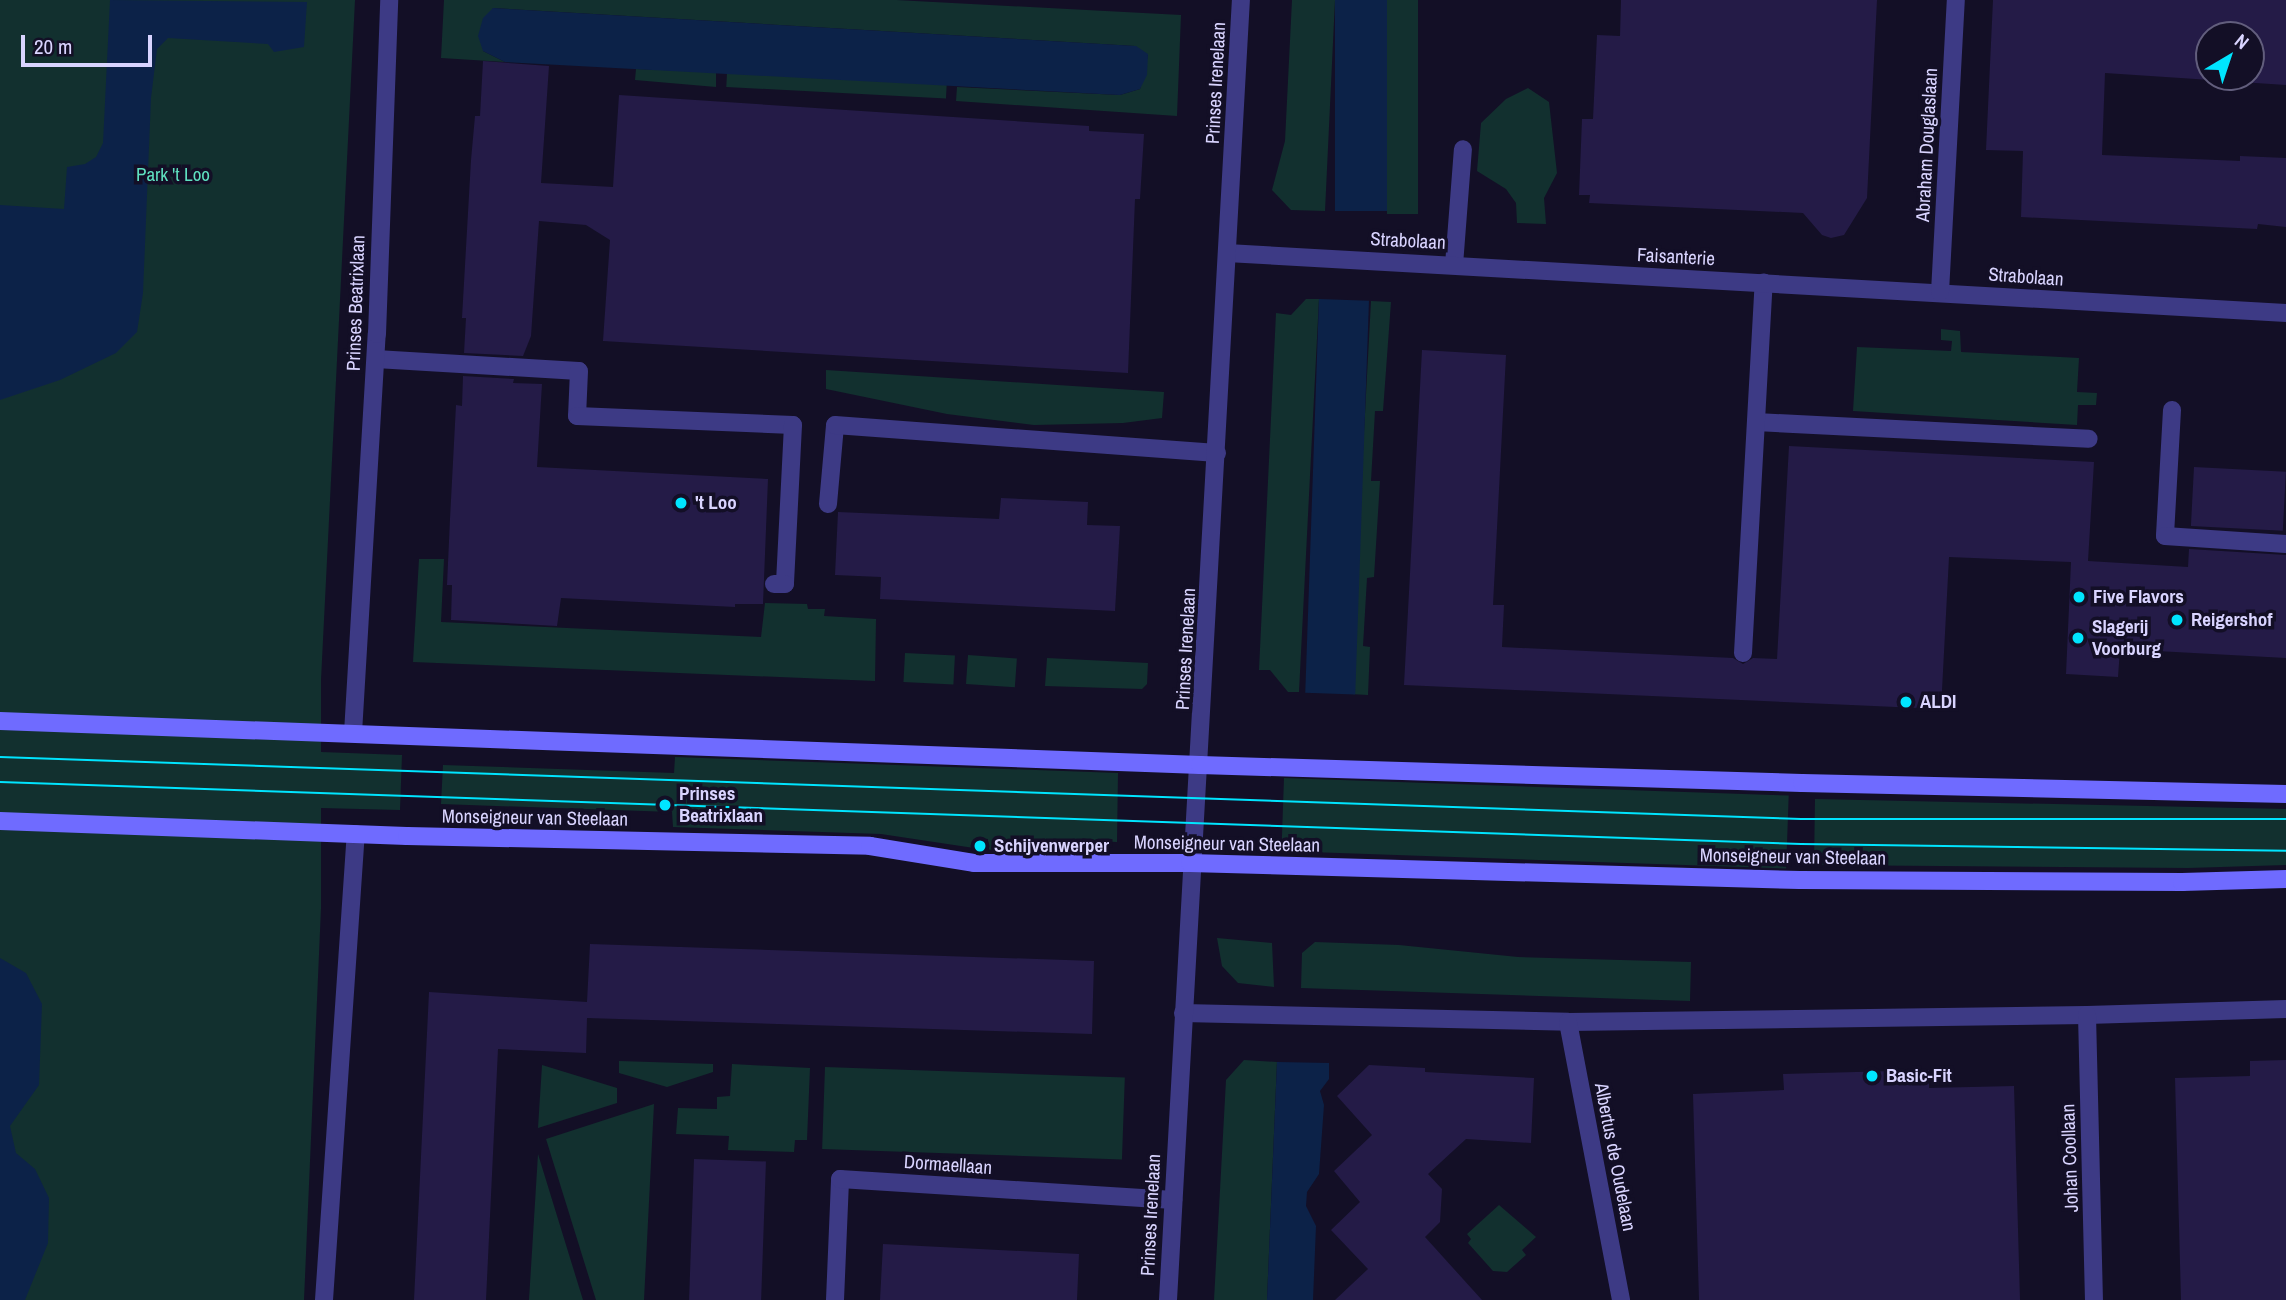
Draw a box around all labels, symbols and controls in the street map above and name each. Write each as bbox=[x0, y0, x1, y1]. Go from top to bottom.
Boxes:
scale bar bbox=[24, 21, 156, 65]
street label: Prinses Irenelaan bbox=[1201, 21, 1231, 145]
north arrow bbox=[2195, 21, 2265, 91]
text: N bbox=[2229, 28, 2255, 55]
text: 20 m bbox=[34, 32, 72, 61]
street label: Abraham Douglaslaan bbox=[1912, 67, 1942, 223]
park label: Park 't Loo bbox=[136, 164, 210, 186]
street label: Strabolaan bbox=[1370, 228, 1446, 254]
street label: Prinses Beatrixlaan bbox=[342, 235, 370, 371]
street label: Faisanterie bbox=[1636, 244, 1716, 270]
street label: Strabolaan bbox=[1988, 263, 2064, 291]
place label: 't Loo bbox=[695, 492, 737, 514]
marker: 't Loo bbox=[673, 495, 689, 511]
place label: Five Flavors bbox=[2093, 586, 2184, 608]
street label: Prinses Irenelaan bbox=[1171, 587, 1201, 711]
marker: Five Flavors bbox=[2071, 589, 2087, 605]
place label: Reigershof bbox=[2191, 609, 2272, 631]
marker: Reigershof bbox=[2169, 612, 2185, 628]
place label: Slagerij Voorburg bbox=[2092, 616, 2161, 660]
marker: Slagerij Voorburg bbox=[2070, 630, 2086, 646]
place label: ALDI bbox=[1920, 691, 1956, 713]
marker: ALDI bbox=[1898, 694, 1914, 710]
place label: Prinses Beatrixlaan bbox=[679, 783, 763, 827]
marker: Prinses Beatrixlaan bbox=[657, 797, 673, 813]
street label: Monseigneur van Steelaan bbox=[442, 805, 628, 831]
street label: Monseigneur van Steelaan bbox=[1134, 831, 1320, 857]
place label: Schijvenwerper bbox=[994, 835, 1109, 857]
marker: Schijvenwerper bbox=[972, 838, 988, 854]
street label: Monseigneur van Steelaan bbox=[1700, 844, 1886, 870]
place label: Basic-Fit bbox=[1886, 1065, 1952, 1087]
marker: Basic-Fit bbox=[1864, 1068, 1880, 1084]
street label: Albertus de Oudelaan bbox=[1589, 1081, 1641, 1233]
street label: Johan Coollaan bbox=[2057, 1104, 2083, 1212]
street label: Dormaellaan bbox=[903, 1151, 993, 1179]
street label: Prinses Irenelaan bbox=[1136, 1153, 1166, 1277]

